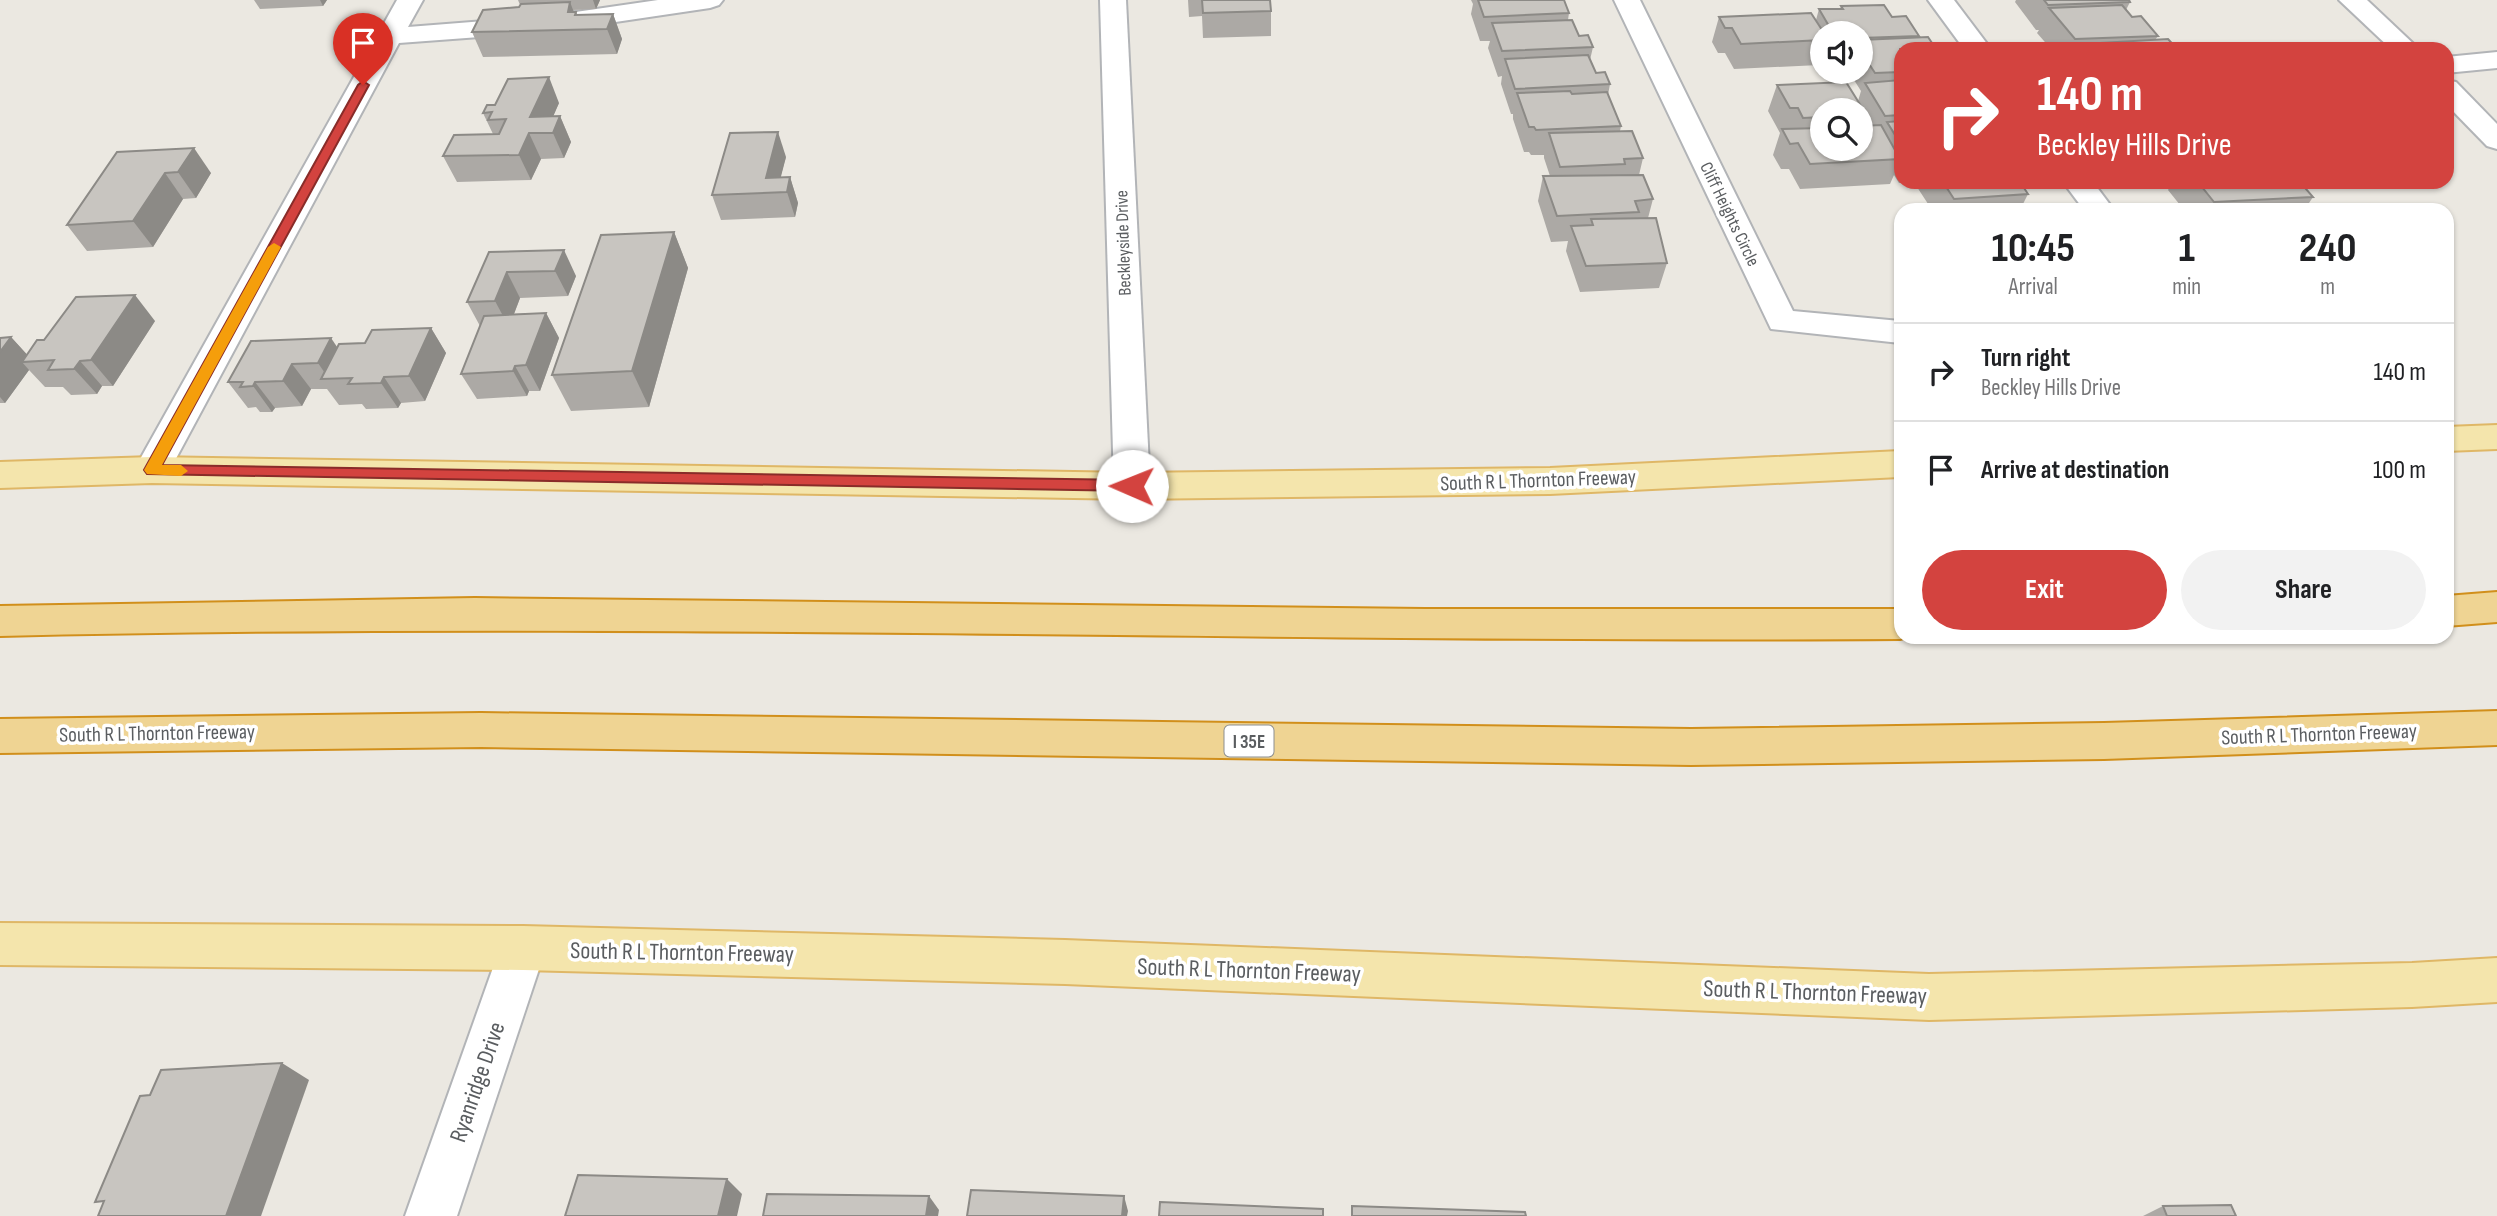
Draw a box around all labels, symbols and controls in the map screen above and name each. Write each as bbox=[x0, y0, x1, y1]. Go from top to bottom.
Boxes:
pin bbox=[333, 13, 393, 85]
map controls bbox=[1810, 21, 1873, 161]
button: sound bbox=[1810, 21, 1873, 84]
icon: arrive bbox=[344, 24, 382, 62]
text: 140 m bbox=[2037, 66, 2143, 125]
icon: right bbox=[1922, 70, 2013, 161]
button: search bbox=[1810, 98, 1873, 161]
text: Beckley Hills Drive bbox=[2037, 126, 2232, 165]
street label: Cliff Heights Circle bbox=[1695, 159, 1764, 270]
street label: Beckleyside Drive bbox=[1111, 190, 1136, 296]
text: 10:45 bbox=[1991, 223, 2075, 274]
text: 1 bbox=[2179, 223, 2195, 274]
text: 240 bbox=[2299, 223, 2356, 274]
text: Arrival bbox=[2008, 273, 2058, 301]
text: min bbox=[2172, 273, 2201, 301]
text: m bbox=[2320, 273, 2335, 301]
text: Turn right bbox=[1981, 343, 2070, 374]
icon: right bbox=[1922, 353, 1960, 391]
text: 140 m bbox=[2374, 357, 2426, 388]
text: Beckley Hills Drive bbox=[1981, 374, 2121, 402]
position arrow bbox=[1095, 449, 1169, 523]
icon: arrive bbox=[1922, 451, 1960, 489]
text: Arrive at destination bbox=[1981, 455, 2169, 486]
text: 100 m bbox=[2373, 455, 2426, 486]
street label: South R L Thornton Freeway bbox=[1440, 465, 1636, 496]
button: Exit bbox=[1922, 550, 2167, 630]
button: Share bbox=[2181, 550, 2426, 630]
street label: South R L Thornton Freeway bbox=[59, 719, 255, 748]
street label: South R L Thornton Freeway bbox=[2221, 719, 2417, 750]
road number: I 35E bbox=[1224, 726, 1274, 756]
street label: South R L Thornton Freeway bbox=[570, 936, 794, 969]
street label: South R L Thornton Freeway bbox=[1137, 952, 1361, 989]
street label: South R L Thornton Freeway bbox=[1703, 974, 1927, 1011]
street label: Ryanridge Drive bbox=[443, 1018, 512, 1146]

